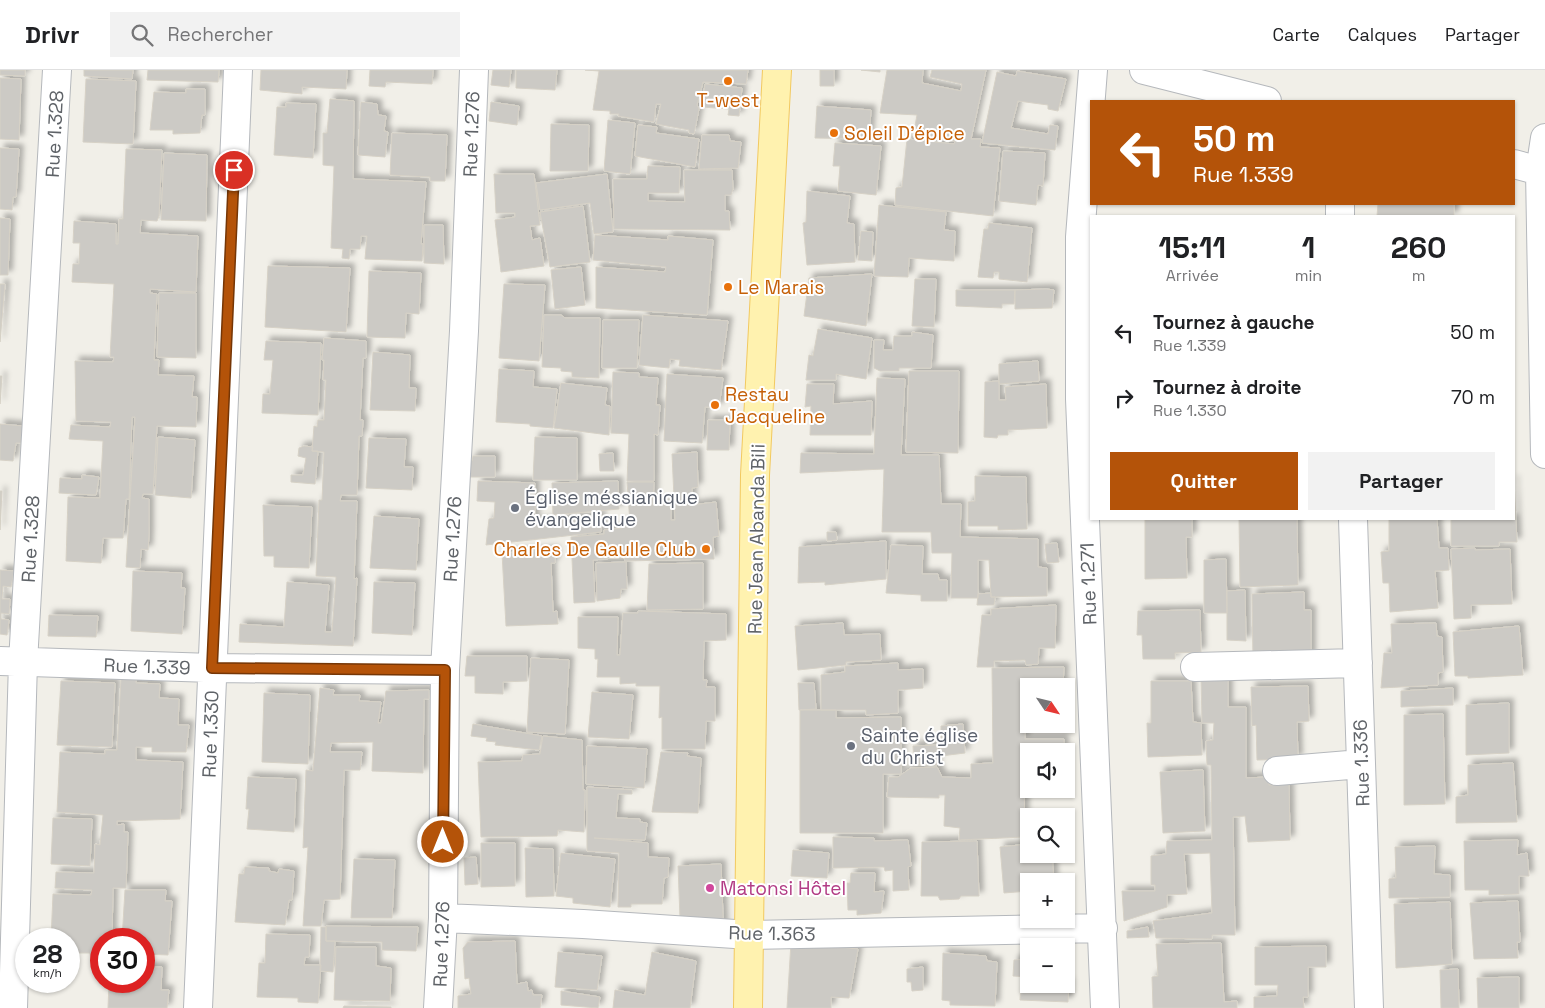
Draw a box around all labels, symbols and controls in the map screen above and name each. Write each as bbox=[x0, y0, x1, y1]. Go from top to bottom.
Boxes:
search box bbox=[110, 12, 460, 57]
text: Drivr bbox=[25, 19, 80, 50]
icon: search bbox=[128, 21, 156, 49]
text: Rechercher bbox=[168, 22, 273, 47]
text: Carte bbox=[1273, 23, 1320, 46]
text: Calques bbox=[1348, 23, 1417, 46]
text: Partager bbox=[1445, 23, 1520, 46]
marker: T-west bbox=[722, 75, 734, 87]
place label: T-west bbox=[697, 88, 759, 113]
street label: Rue 1.328 bbox=[40, 90, 69, 178]
street label: Rue 1.276 bbox=[458, 91, 485, 177]
text: 50 m bbox=[1193, 117, 1275, 161]
icon: left bbox=[1110, 120, 1175, 185]
place label: Soleil D'épice bbox=[844, 121, 965, 146]
marker: Soleil D'épice bbox=[828, 127, 840, 139]
pin bbox=[213, 149, 255, 191]
icon: arrive bbox=[220, 156, 248, 184]
text: Rue 1.339 bbox=[1193, 160, 1294, 188]
text: 15:11 bbox=[1159, 228, 1226, 267]
text: 1 bbox=[1302, 228, 1315, 267]
text: 260 bbox=[1391, 228, 1446, 267]
text: Arrivée bbox=[1166, 265, 1219, 286]
text: min bbox=[1295, 265, 1322, 286]
text: m bbox=[1412, 265, 1425, 286]
place label: Le Marais bbox=[738, 275, 824, 300]
marker: Le Marais bbox=[722, 281, 734, 293]
text: Tournez à gauche bbox=[1153, 310, 1315, 335]
icon: left bbox=[1110, 319, 1138, 347]
text: 50 m bbox=[1450, 320, 1495, 345]
text: Rue 1.339 bbox=[1153, 335, 1226, 356]
text: Tournez à droite bbox=[1153, 375, 1302, 400]
place label: Restau Jacqueline bbox=[725, 382, 825, 429]
icon: right bbox=[1110, 384, 1138, 412]
text: 70 m bbox=[1451, 385, 1495, 410]
marker: Restau Jacqueline bbox=[709, 399, 721, 411]
text: Rue 1.330 bbox=[1153, 400, 1227, 421]
street label: Rue Jean Abanda Bili bbox=[742, 444, 771, 634]
button: Quitter bbox=[1110, 452, 1298, 510]
button: Partager bbox=[1308, 452, 1495, 510]
place label: Église méssianique évangelique bbox=[525, 485, 698, 532]
street label: Rue 1.328 bbox=[16, 495, 45, 583]
street label: Rue 1.276 bbox=[438, 495, 467, 583]
marker: Église méssianique évangelique bbox=[509, 502, 521, 514]
place label: Charles De Gaulle Club bbox=[494, 537, 696, 562]
street label: Rue 1.271 bbox=[1075, 542, 1102, 626]
marker: Charles De Gaulle Club bbox=[700, 543, 712, 555]
street label: Rue 1.339 bbox=[103, 652, 191, 681]
north arrow bbox=[1020, 678, 1075, 732]
map controls bbox=[1020, 678, 1075, 993]
street label: Rue 1.330 bbox=[196, 690, 225, 778]
street label: Rue 1.336 bbox=[1347, 719, 1376, 807]
place label: Sainte église du Christ bbox=[861, 723, 978, 770]
marker: Sainte église du Christ bbox=[845, 740, 857, 752]
button: sound bbox=[1020, 743, 1075, 798]
button: search bbox=[1020, 808, 1075, 863]
position arrow bbox=[416, 815, 468, 867]
button: + bbox=[1020, 873, 1075, 928]
place label: Matonsi Hôtel bbox=[720, 876, 846, 901]
marker: Matonsi Hôtel bbox=[704, 882, 716, 894]
street label: Rue 1.276 bbox=[428, 901, 455, 987]
street label: Rue 1.363 bbox=[728, 920, 816, 947]
speed limit sign: 30 bbox=[90, 928, 155, 993]
text: 28 bbox=[33, 938, 62, 970]
button: − bbox=[1020, 938, 1075, 993]
text: km/h bbox=[33, 965, 62, 981]

